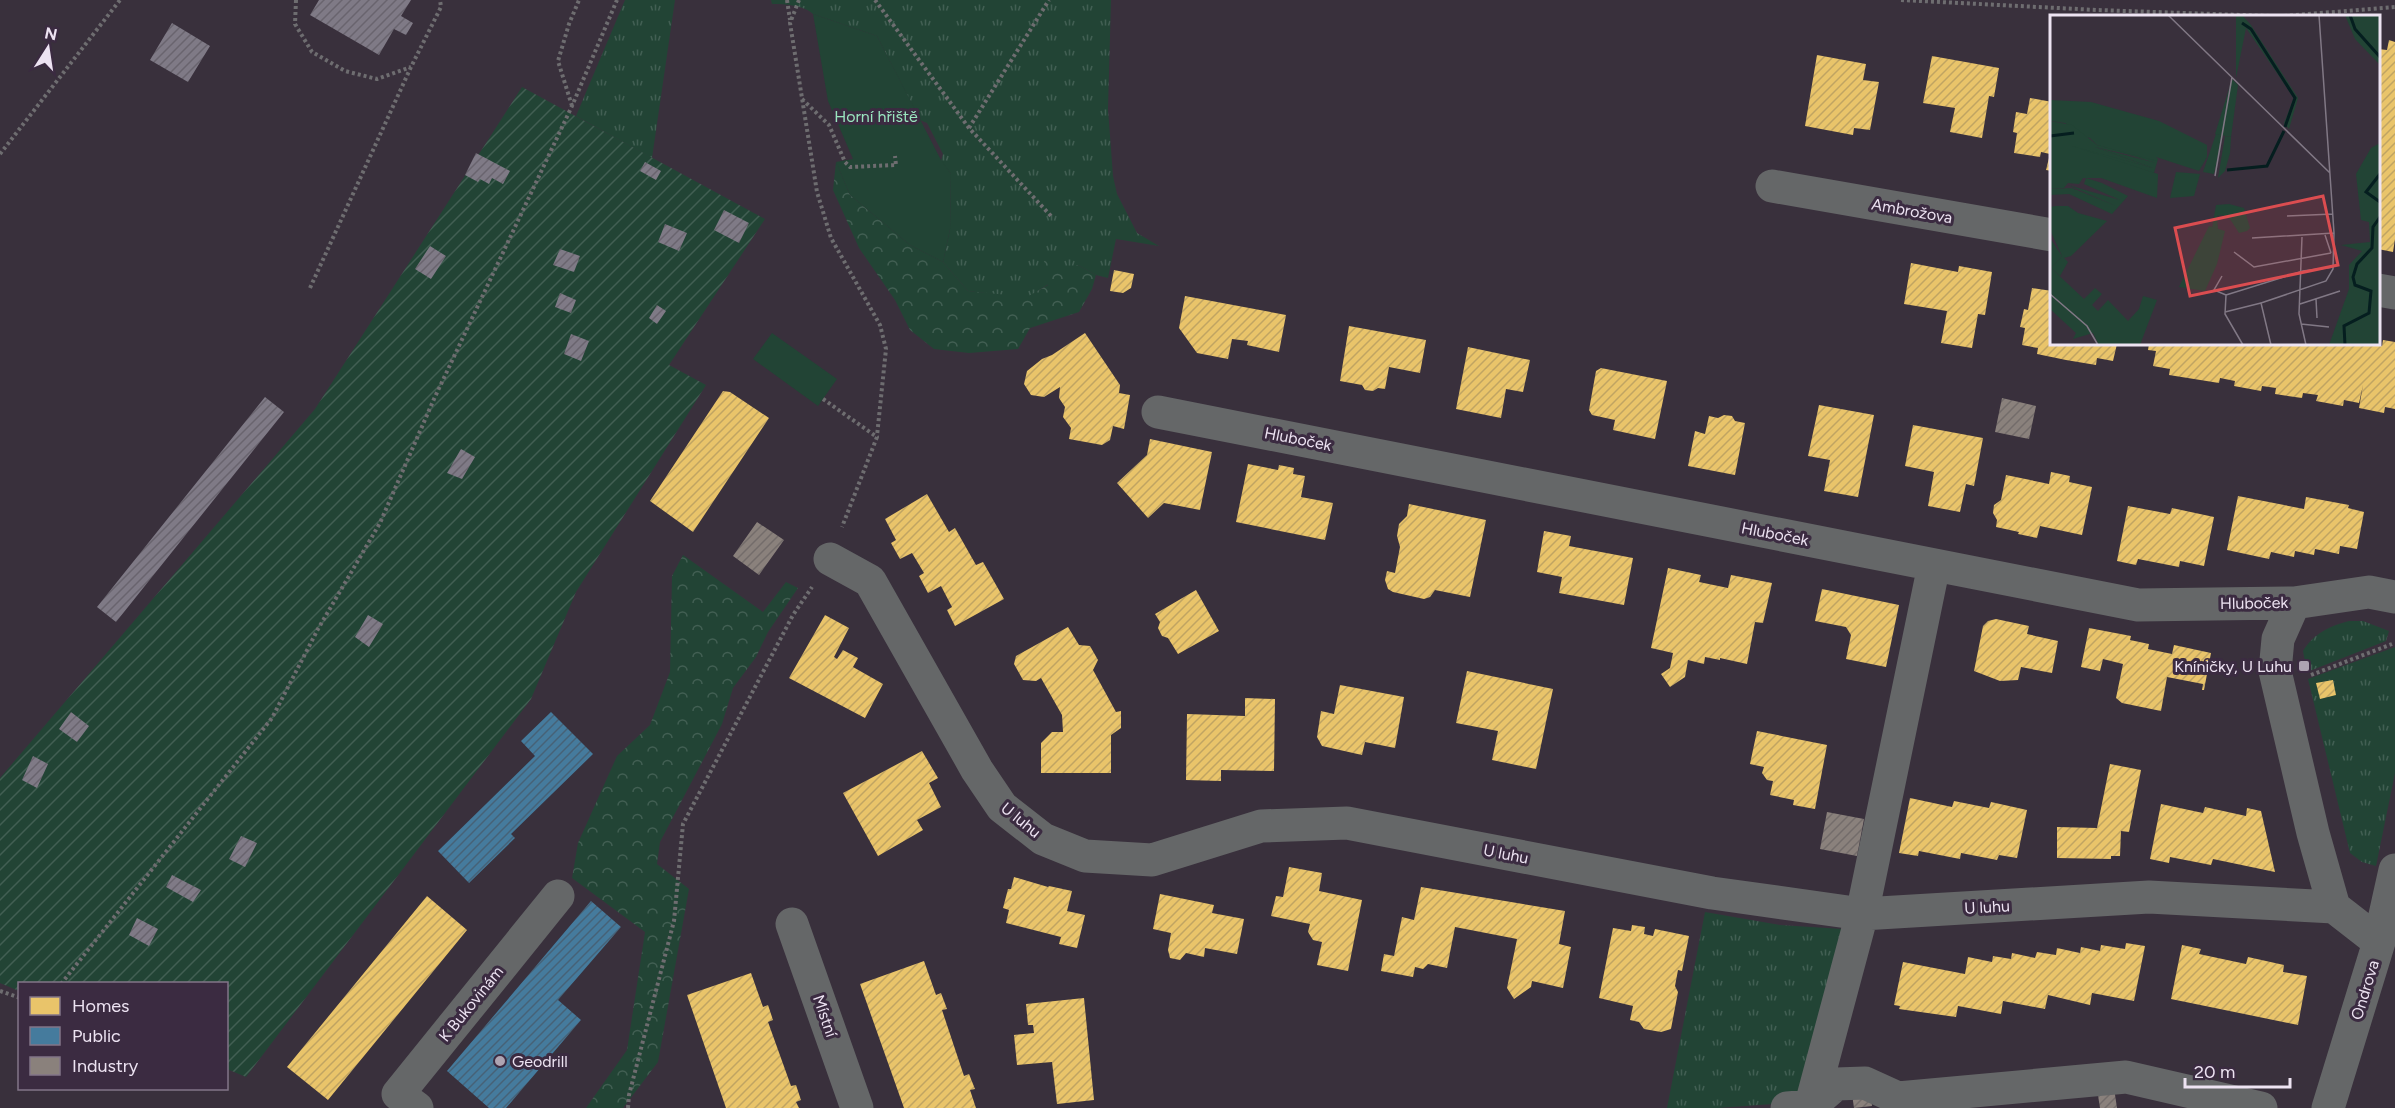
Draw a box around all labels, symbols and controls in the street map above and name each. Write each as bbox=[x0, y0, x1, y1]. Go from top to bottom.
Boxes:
inset map bbox=[2050, 15, 2380, 345]
north arrow bbox=[18, 18, 78, 78]
text: N bbox=[43, 23, 59, 44]
park label: Horní hřiště bbox=[834, 107, 918, 126]
street label: Ambrožova bbox=[1870, 195, 1954, 227]
street label: Hluboček bbox=[1263, 423, 1334, 455]
street label: Hluboček bbox=[1740, 518, 1811, 550]
street label: Hluboček bbox=[2220, 593, 2289, 613]
place label: Kníničky, U Luhu bbox=[2174, 657, 2292, 676]
marker: Kníničky, U Luhu bbox=[2297, 659, 2311, 673]
street label: U luhu bbox=[997, 798, 1045, 842]
street label: U luhu bbox=[1482, 840, 1530, 868]
street label: U luhu bbox=[1964, 896, 2010, 918]
street label: Ondrova bbox=[2347, 958, 2383, 1022]
street label: K Bukovinám bbox=[435, 962, 507, 1046]
legend bbox=[18, 982, 228, 1090]
street label: Místní bbox=[809, 992, 841, 1041]
text: Homes bbox=[72, 995, 130, 1017]
text: Public bbox=[72, 1025, 121, 1047]
scale bar bbox=[2185, 1051, 2290, 1089]
place label: Geodrill bbox=[512, 1052, 568, 1071]
marker: Geodrill bbox=[493, 1054, 507, 1068]
text: Industry bbox=[72, 1055, 139, 1077]
text: 20 m bbox=[2194, 1061, 2235, 1083]

